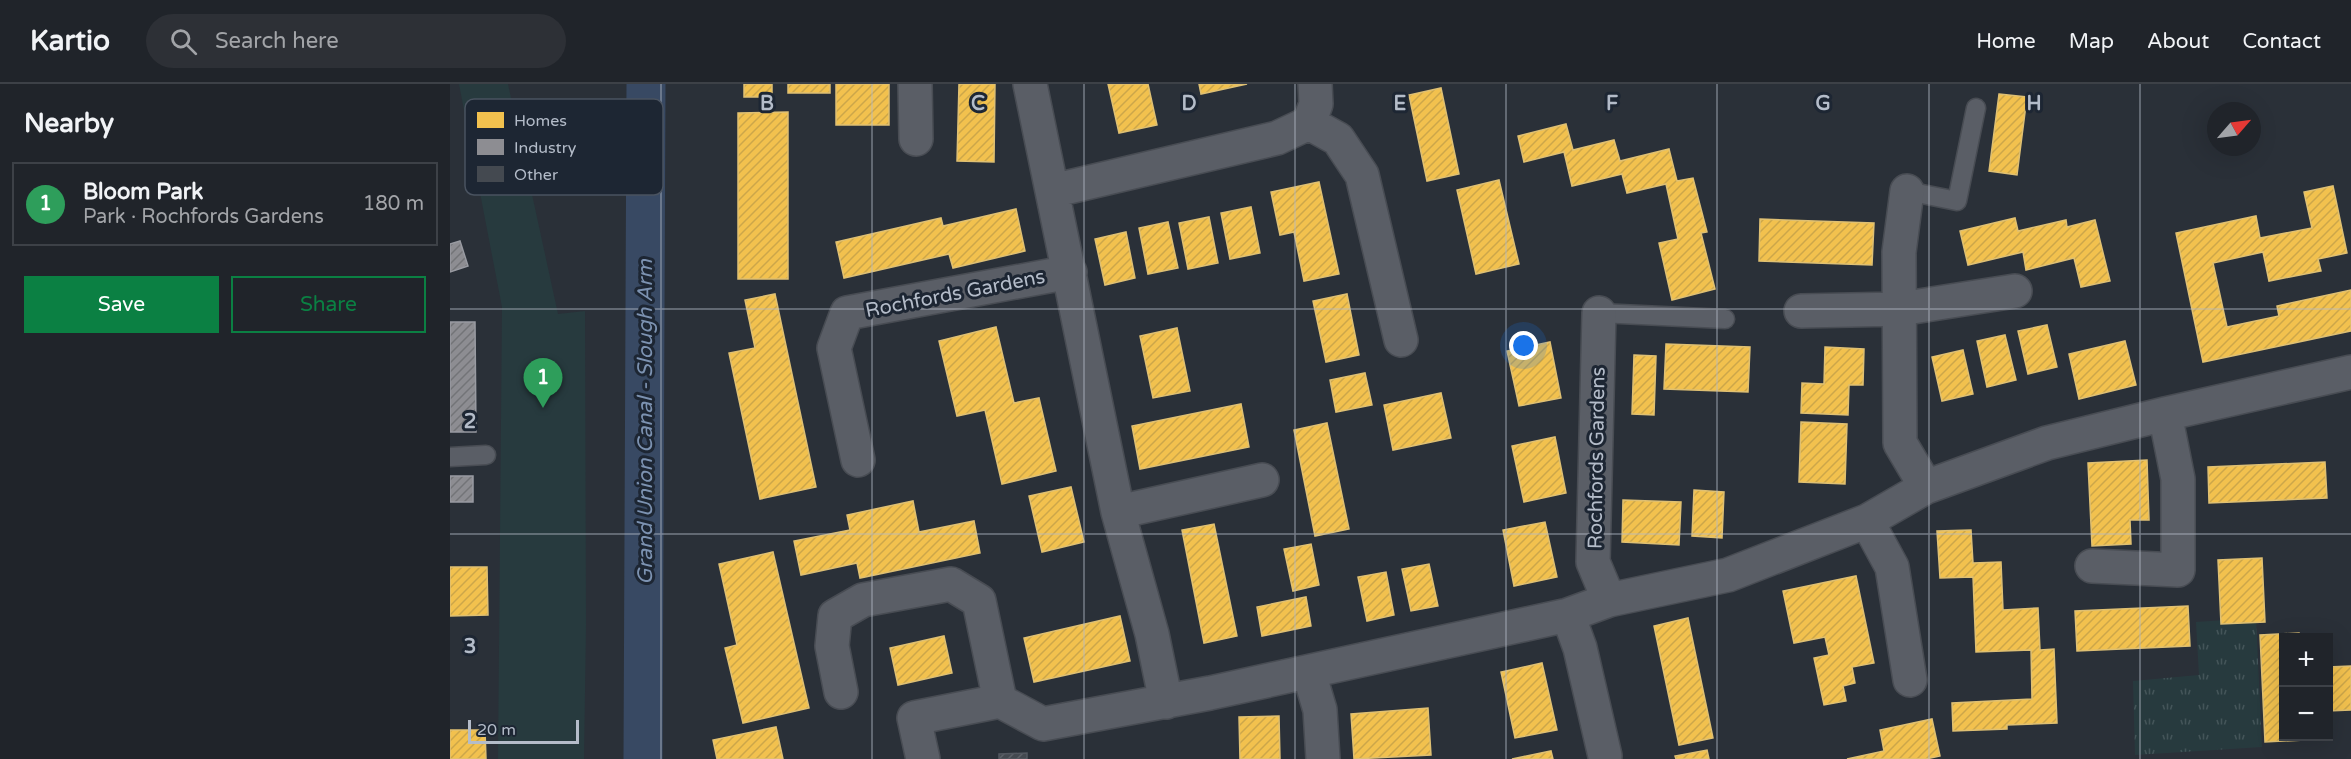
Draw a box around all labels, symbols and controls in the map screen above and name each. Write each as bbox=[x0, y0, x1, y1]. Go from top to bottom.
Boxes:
search box bbox=[146, 14, 566, 68]
text: Kartio bbox=[30, 24, 110, 58]
icon: search bbox=[167, 25, 200, 58]
text: Search here bbox=[215, 28, 339, 54]
text: Home bbox=[1976, 29, 2036, 54]
text: Map bbox=[2069, 29, 2114, 54]
text: About bbox=[2147, 29, 2209, 54]
text: Contact bbox=[2242, 29, 2321, 54]
text: B bbox=[760, 92, 774, 116]
text: C bbox=[971, 92, 985, 116]
text: D bbox=[1181, 92, 1197, 116]
text: E bbox=[1394, 92, 1407, 116]
text: F bbox=[1606, 92, 1618, 116]
text: G bbox=[1815, 92, 1831, 116]
text: H bbox=[2026, 92, 2042, 116]
legend bbox=[465, 99, 663, 195]
north arrow bbox=[2207, 102, 2261, 156]
text: Nearby bbox=[24, 108, 114, 139]
text: Homes bbox=[514, 111, 567, 131]
text: Industry bbox=[514, 138, 577, 158]
text: Other bbox=[514, 165, 559, 185]
text: Bloom Park bbox=[83, 179, 203, 205]
text: 1 bbox=[39, 192, 52, 216]
text: 180 m bbox=[363, 192, 424, 216]
text: Park · Rochfords Gardens bbox=[83, 205, 324, 229]
water label: Grand Union Canal - Slough Arm bbox=[633, 259, 658, 585]
street label: Rochfords Gardens bbox=[863, 265, 1047, 323]
button: Save bbox=[24, 276, 219, 333]
button: Share bbox=[231, 276, 426, 333]
your location bbox=[1509, 331, 1538, 360]
pin: 1 bbox=[524, 358, 562, 408]
street label: Rochfords Gardens bbox=[1583, 367, 1611, 549]
text: 2 bbox=[464, 410, 476, 434]
map controls bbox=[2279, 633, 2333, 741]
button: + bbox=[2279, 633, 2333, 687]
text: 3 bbox=[464, 635, 476, 659]
button: − bbox=[2279, 687, 2333, 741]
scale bar bbox=[468, 717, 579, 744]
text: 20 m bbox=[477, 720, 516, 740]

